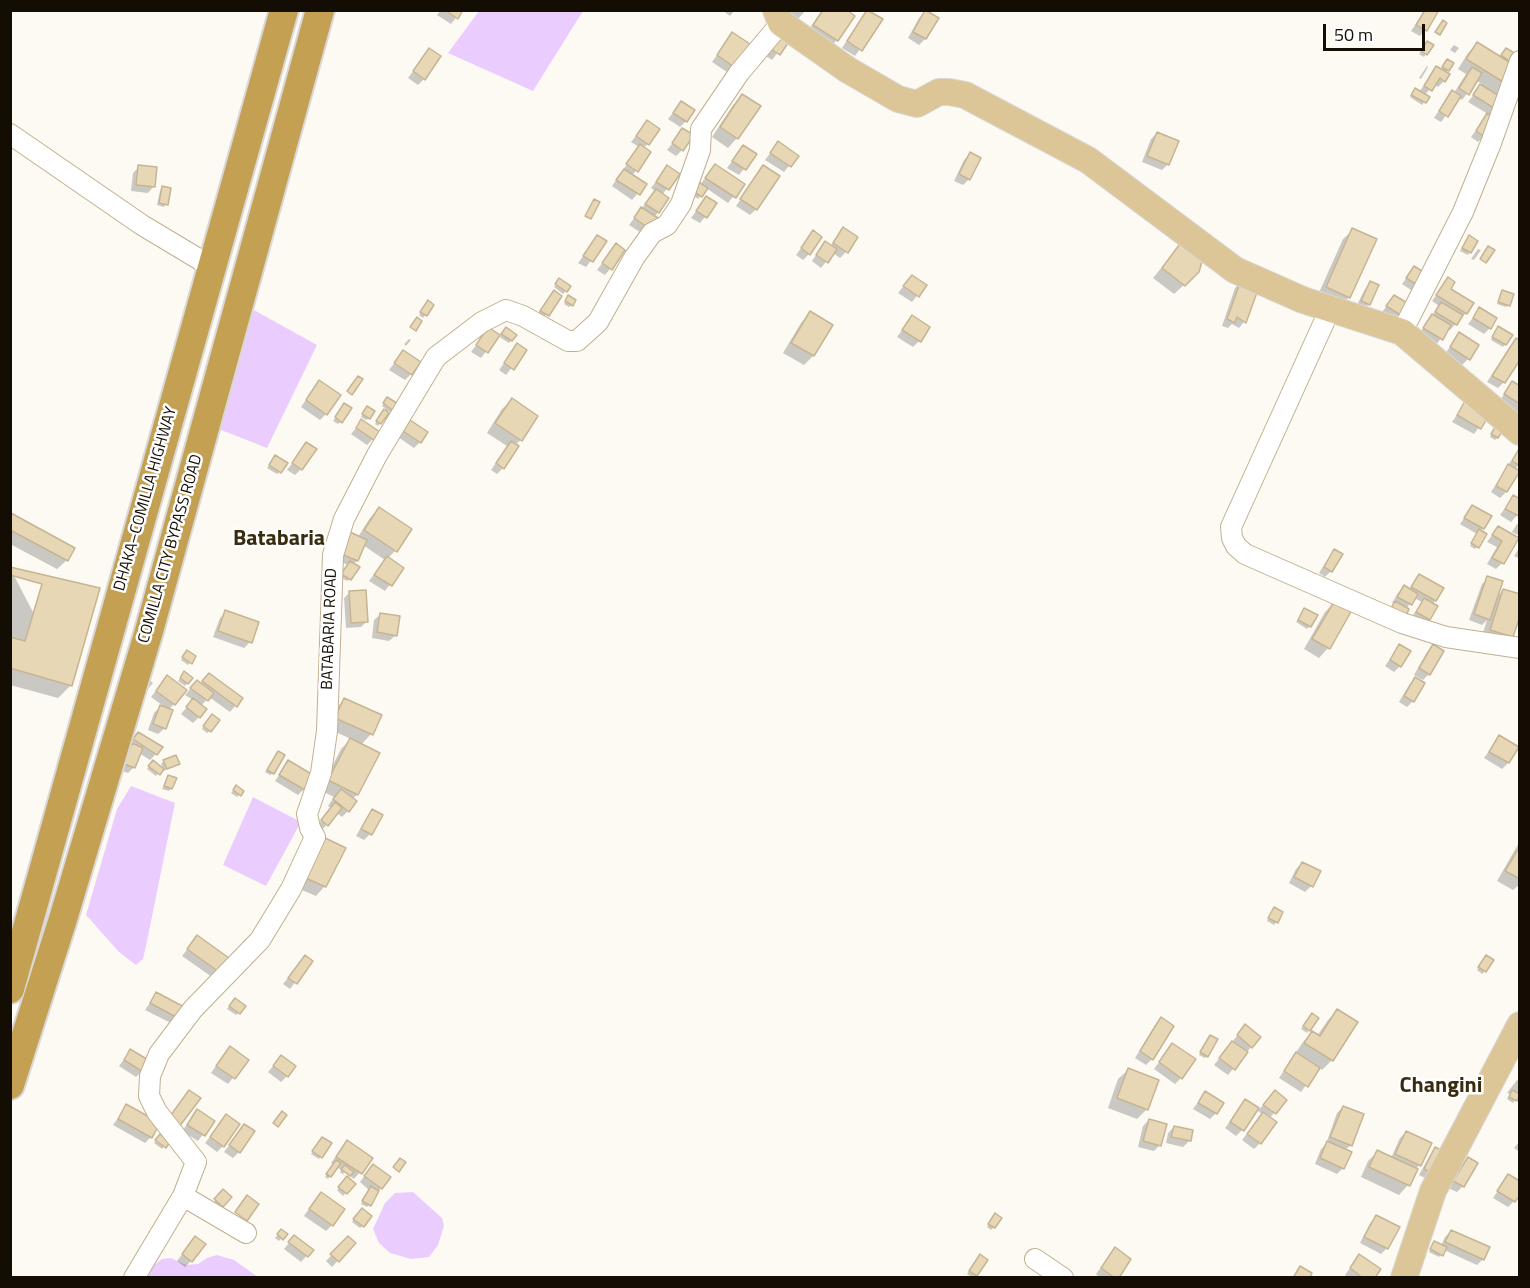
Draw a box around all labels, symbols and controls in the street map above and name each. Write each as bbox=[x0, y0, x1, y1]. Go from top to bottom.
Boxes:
scale bar bbox=[1326, 12, 1428, 50]
text: 50 m bbox=[1334, 21, 1373, 48]
street label: DHAKA–COMILLA HIGHWAY bbox=[110, 405, 182, 593]
street label: COMILLA CITY BYPASS ROAD bbox=[135, 452, 207, 646]
district label: Batabaria bbox=[233, 527, 325, 553]
street label: BATABARIA ROAD bbox=[318, 568, 342, 690]
district label: Changini bbox=[1400, 1074, 1482, 1100]

